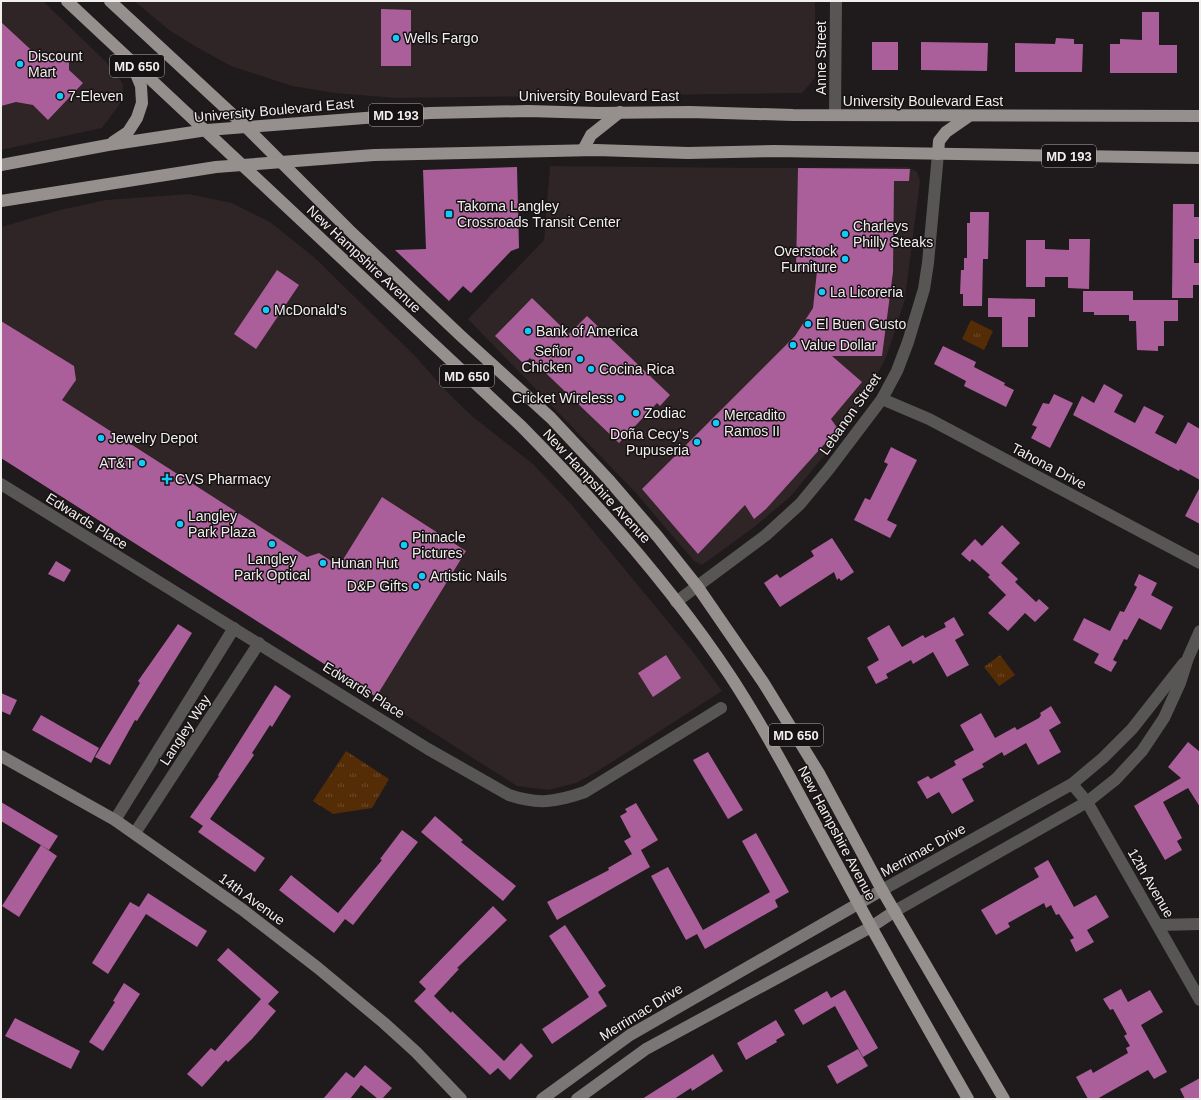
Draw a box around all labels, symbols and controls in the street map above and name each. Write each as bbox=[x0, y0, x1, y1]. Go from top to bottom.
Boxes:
street label: Anne Street bbox=[813, 21, 829, 95]
place label: Wells Fargo bbox=[404, 30, 479, 46]
marker: Wells Fargo bbox=[391, 33, 401, 43]
place label: Discount Mart bbox=[28, 48, 83, 80]
road number: MD 650 bbox=[110, 55, 164, 77]
marker: Discount Mart bbox=[15, 59, 25, 69]
place label: 7-Eleven bbox=[68, 88, 123, 104]
street label: University Boulevard East bbox=[519, 88, 679, 104]
marker: 7-Eleven bbox=[55, 91, 65, 101]
street label: University Boulevard East bbox=[843, 93, 1003, 109]
street label: University Boulevard East bbox=[193, 95, 355, 125]
road number: MD 193 bbox=[369, 104, 423, 126]
road number: MD 193 bbox=[1042, 145, 1096, 167]
place label: Takoma Langley Crossroads Transit Center bbox=[457, 198, 621, 230]
street label: New Hampshire Avenue bbox=[304, 202, 424, 316]
marker: Takoma Langley Crossroads Transit Center bbox=[444, 209, 454, 219]
place label: Charleys Philly Steaks bbox=[853, 218, 933, 250]
marker: Charleys Philly Steaks bbox=[840, 229, 850, 239]
place label: Overstock Furniture bbox=[774, 243, 838, 275]
marker: Overstock Furniture bbox=[840, 254, 850, 264]
place label: La Licoreria bbox=[830, 284, 903, 300]
marker: La Licoreria bbox=[817, 287, 827, 297]
place label: McDonald's bbox=[274, 302, 347, 318]
marker: McDonald's bbox=[261, 305, 271, 315]
place label: El Buen Gusto bbox=[816, 316, 906, 332]
marker: El Buen Gusto bbox=[803, 319, 813, 329]
place label: Bank of America bbox=[536, 323, 638, 339]
marker: Bank of America bbox=[523, 326, 533, 336]
place label: Value Dollar bbox=[801, 337, 877, 353]
marker: Value Dollar bbox=[788, 340, 798, 350]
place label: Señor Chicken bbox=[521, 343, 572, 375]
marker: Señor Chicken bbox=[575, 354, 585, 364]
place label: Cocina Rica bbox=[599, 361, 675, 377]
marker: Cocina Rica bbox=[586, 364, 596, 374]
road number: MD 650 bbox=[440, 365, 494, 387]
street label: Lebanon Street bbox=[816, 370, 884, 458]
place label: Cricket Wireless bbox=[512, 390, 613, 406]
marker: Cricket Wireless bbox=[616, 393, 626, 403]
place label: Zodiac bbox=[644, 405, 686, 421]
place label: Mercadito Ramos II bbox=[724, 407, 786, 439]
marker: Zodiac bbox=[631, 408, 641, 418]
marker: Mercadito Ramos II bbox=[711, 418, 721, 428]
street label: New Hampshire Avenue bbox=[540, 426, 654, 546]
place label: Doña Cecy's Pupuseria bbox=[610, 426, 689, 458]
place label: Jewelry Depot bbox=[109, 430, 198, 446]
marker: Jewelry Depot bbox=[96, 433, 106, 443]
marker: Doña Cecy's Pupuseria bbox=[692, 437, 702, 447]
street label: Tahona Drive bbox=[1009, 440, 1089, 493]
place label: AT&T bbox=[99, 455, 134, 471]
marker: AT&T bbox=[137, 458, 147, 468]
place label: CVS Pharmacy bbox=[175, 471, 271, 487]
marker: CVS Pharmacy bbox=[162, 474, 172, 484]
street label: Edwards Place bbox=[43, 489, 131, 553]
place label: Langley Park Plaza bbox=[188, 508, 256, 540]
marker: Langley Park Plaza bbox=[175, 519, 185, 529]
place label: Pinnacle Pictures bbox=[412, 529, 466, 561]
marker: Langley Park Optical bbox=[267, 539, 277, 549]
marker: Pinnacle Pictures bbox=[399, 540, 409, 550]
place label: Langley Park Optical bbox=[234, 551, 310, 583]
place label: Hunan Hut bbox=[331, 555, 398, 571]
marker: Hunan Hut bbox=[318, 558, 328, 568]
place label: Artistic Nails bbox=[430, 568, 507, 584]
marker: Artistic Nails bbox=[417, 571, 427, 581]
place label: D&P Gifts bbox=[347, 578, 408, 594]
marker: D&P Gifts bbox=[411, 581, 421, 591]
street label: Edwards Place bbox=[320, 658, 408, 722]
street label: Langley Way bbox=[156, 692, 214, 768]
road number: MD 650 bbox=[769, 724, 823, 746]
street label: New Hampshire Avenue bbox=[795, 763, 879, 903]
street label: Merrimac Drive bbox=[878, 820, 969, 880]
street label: 12th Avenue bbox=[1125, 845, 1177, 921]
street label: 14th Avenue bbox=[216, 870, 288, 928]
street label: Merrimac Drive bbox=[597, 980, 686, 1044]

